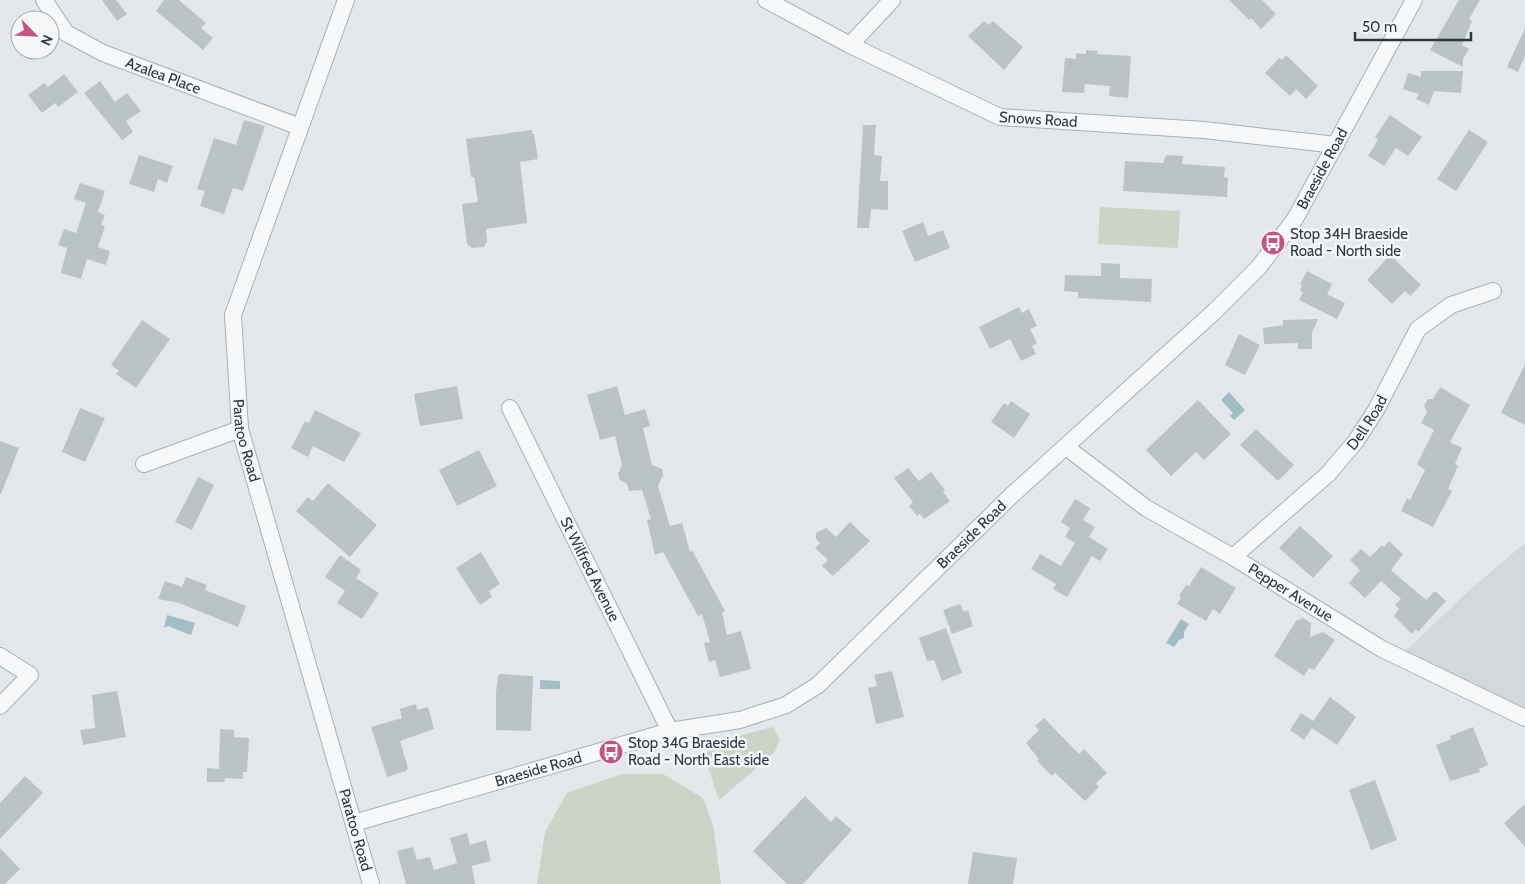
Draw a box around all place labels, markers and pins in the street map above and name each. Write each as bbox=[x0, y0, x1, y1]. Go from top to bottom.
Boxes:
place label: Stop 34H Braeside Road - North side bbox=[1290, 225, 1408, 260]
bus stop icon: Stop 34H Braeside Road - North side bbox=[1260, 230, 1286, 256]
place label: Stop 34G Braeside Road - North East side bbox=[628, 734, 769, 769]
bus stop icon: Stop 34G Braeside Road - North East side bbox=[598, 739, 624, 765]

